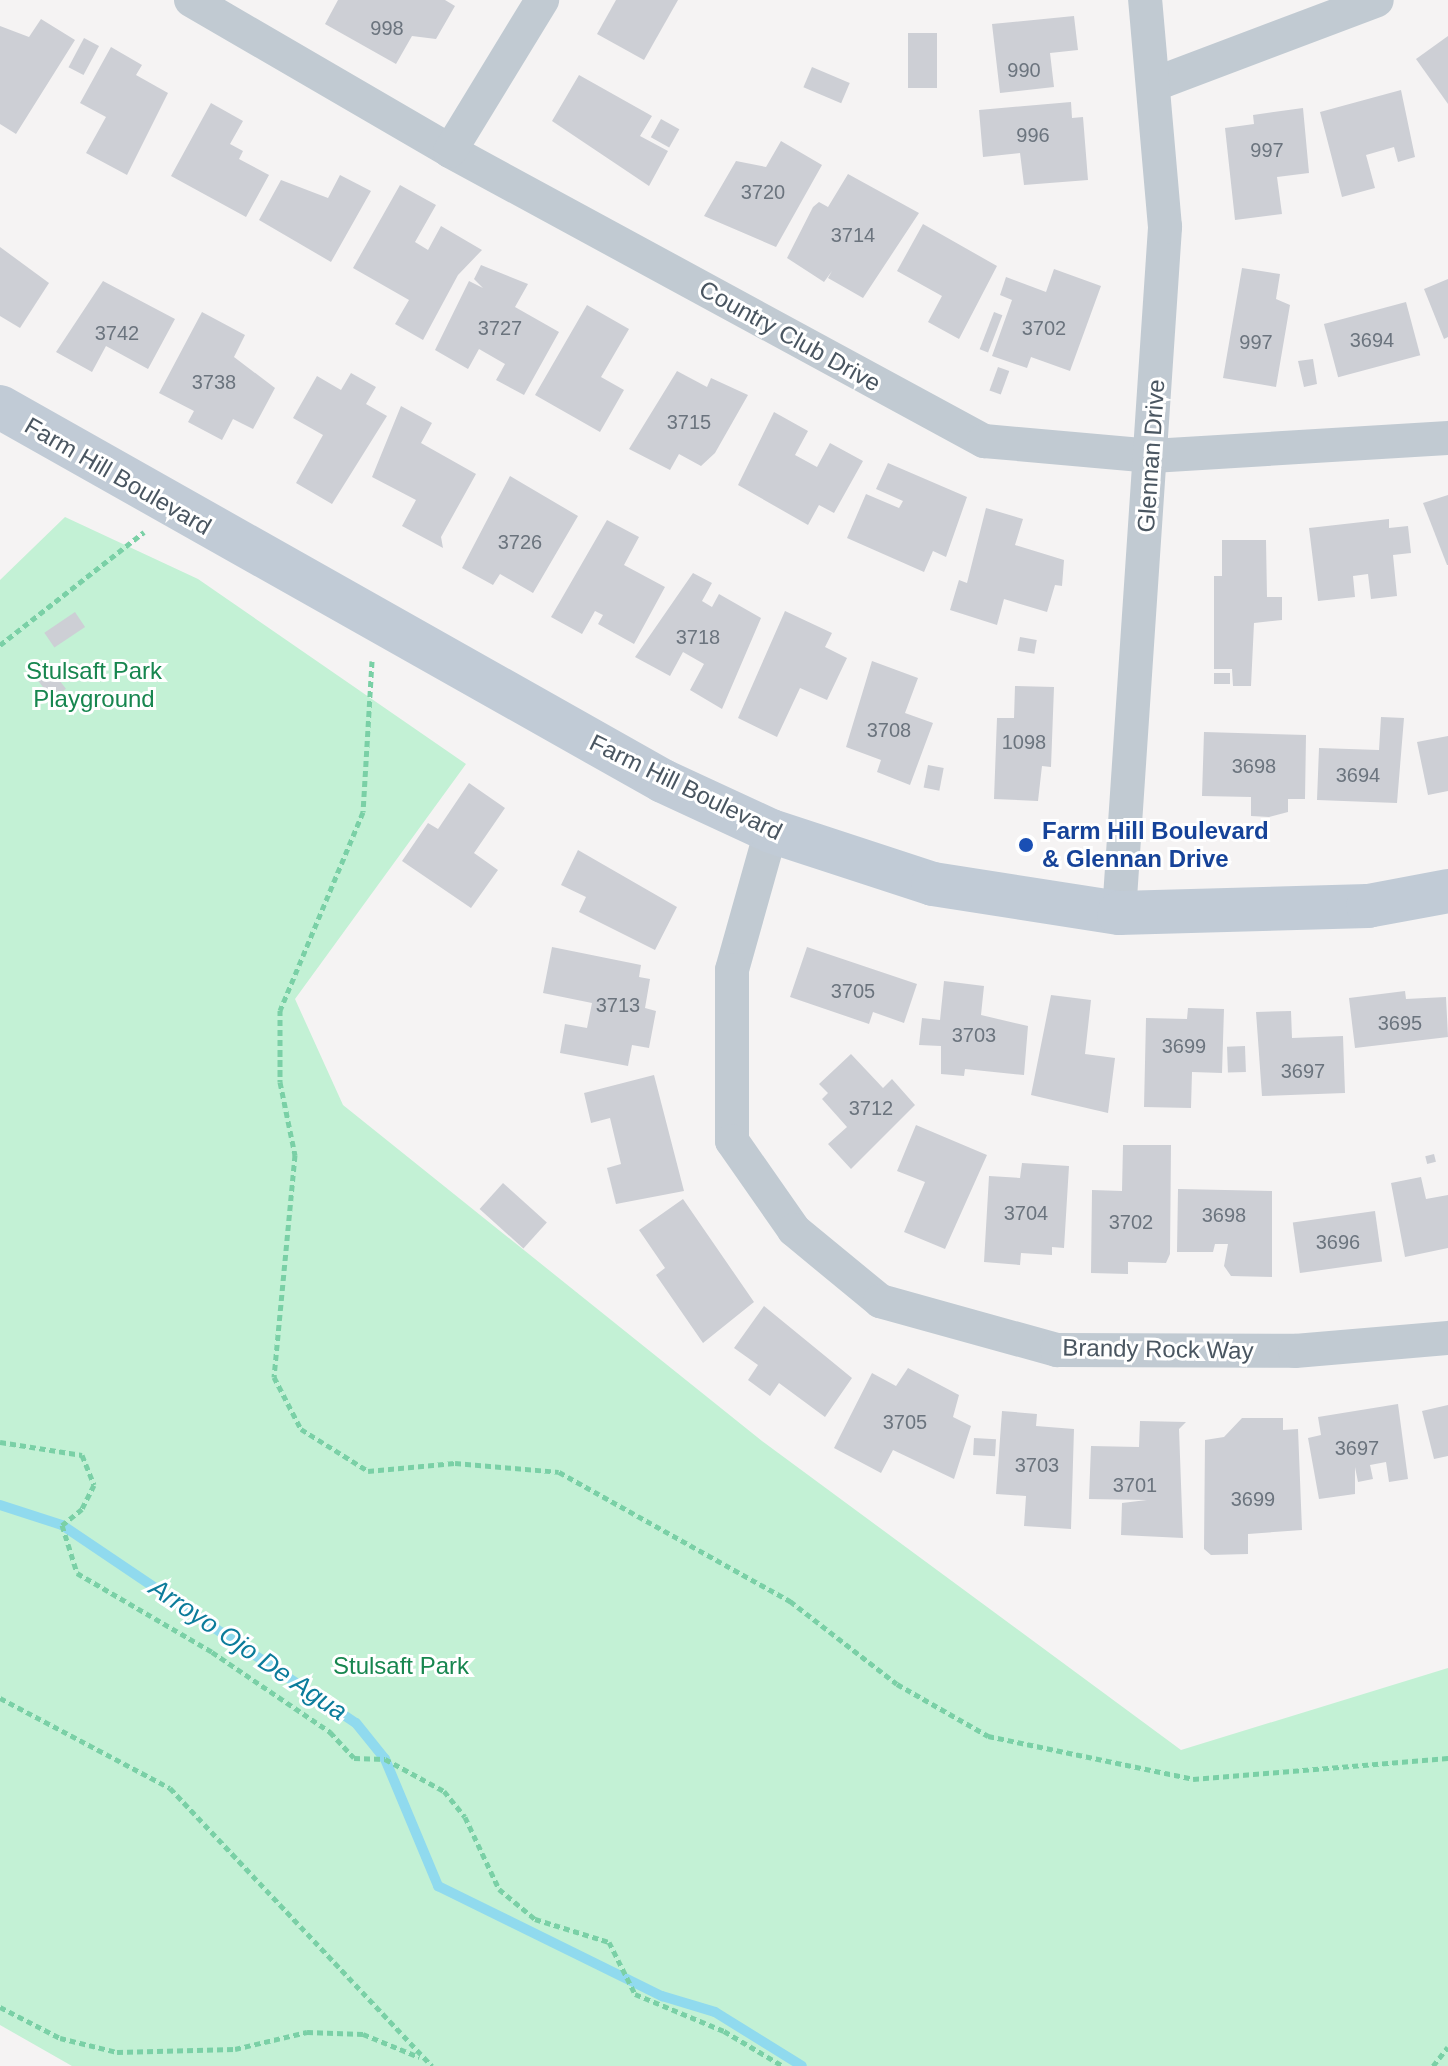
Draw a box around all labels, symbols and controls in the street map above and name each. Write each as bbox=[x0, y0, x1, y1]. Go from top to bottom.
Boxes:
house number: 998 bbox=[370, 16, 404, 40]
house number: 990 bbox=[1007, 58, 1041, 82]
house number: 996 bbox=[1016, 123, 1050, 147]
house number: 997 bbox=[1250, 138, 1284, 162]
house number: 3720 bbox=[741, 180, 785, 204]
house number: 3714 bbox=[831, 223, 875, 247]
street label: Country Club Drive bbox=[694, 274, 886, 398]
house number: 3727 bbox=[478, 316, 522, 340]
house number: 3702 bbox=[1022, 316, 1066, 340]
house number: 3742 bbox=[95, 321, 139, 345]
house number: 3694 bbox=[1350, 328, 1394, 352]
house number: 997 bbox=[1239, 330, 1273, 354]
house number: 3738 bbox=[192, 370, 236, 394]
street label: Glennan Drive bbox=[1131, 378, 1171, 534]
house number: 3715 bbox=[667, 410, 711, 434]
street label: Farm Hill Boulevard bbox=[20, 411, 216, 541]
house number: 3726 bbox=[498, 530, 542, 554]
house number: 3718 bbox=[676, 625, 720, 649]
park label: Stulsaft Park Playground bbox=[26, 657, 162, 713]
house number: 3708 bbox=[867, 718, 911, 742]
street label: Farm Hill Boulevard bbox=[585, 728, 787, 846]
house number: 1098 bbox=[1002, 730, 1046, 754]
house number: 3698 bbox=[1232, 754, 1276, 778]
house number: 3694 bbox=[1336, 763, 1380, 787]
place label: Farm Hill Boulevard & Glennan Drive bbox=[1042, 817, 1269, 873]
marker: Farm Hill Boulevard & Glennan Drive bbox=[1017, 836, 1035, 854]
house number: 3705 bbox=[831, 979, 875, 1003]
house number: 3713 bbox=[596, 993, 640, 1017]
house number: 3695 bbox=[1378, 1011, 1422, 1035]
house number: 3703 bbox=[952, 1023, 996, 1047]
house number: 3699 bbox=[1162, 1034, 1206, 1058]
house number: 3697 bbox=[1281, 1059, 1325, 1083]
house number: 3712 bbox=[849, 1096, 893, 1120]
house number: 3704 bbox=[1004, 1201, 1048, 1225]
house number: 3698 bbox=[1202, 1203, 1246, 1227]
house number: 3702 bbox=[1109, 1210, 1153, 1234]
house number: 3696 bbox=[1316, 1230, 1360, 1254]
street label: Brandy Rock Way bbox=[1062, 1333, 1254, 1365]
house number: 3705 bbox=[883, 1410, 927, 1434]
house number: 3697 bbox=[1335, 1436, 1379, 1460]
house number: 3703 bbox=[1015, 1453, 1059, 1477]
house number: 3701 bbox=[1113, 1473, 1157, 1497]
house number: 3699 bbox=[1231, 1487, 1275, 1511]
water label: Arroyo Ojo De Agua bbox=[143, 1572, 353, 1728]
park label: Stulsaft Park bbox=[333, 1652, 469, 1680]

